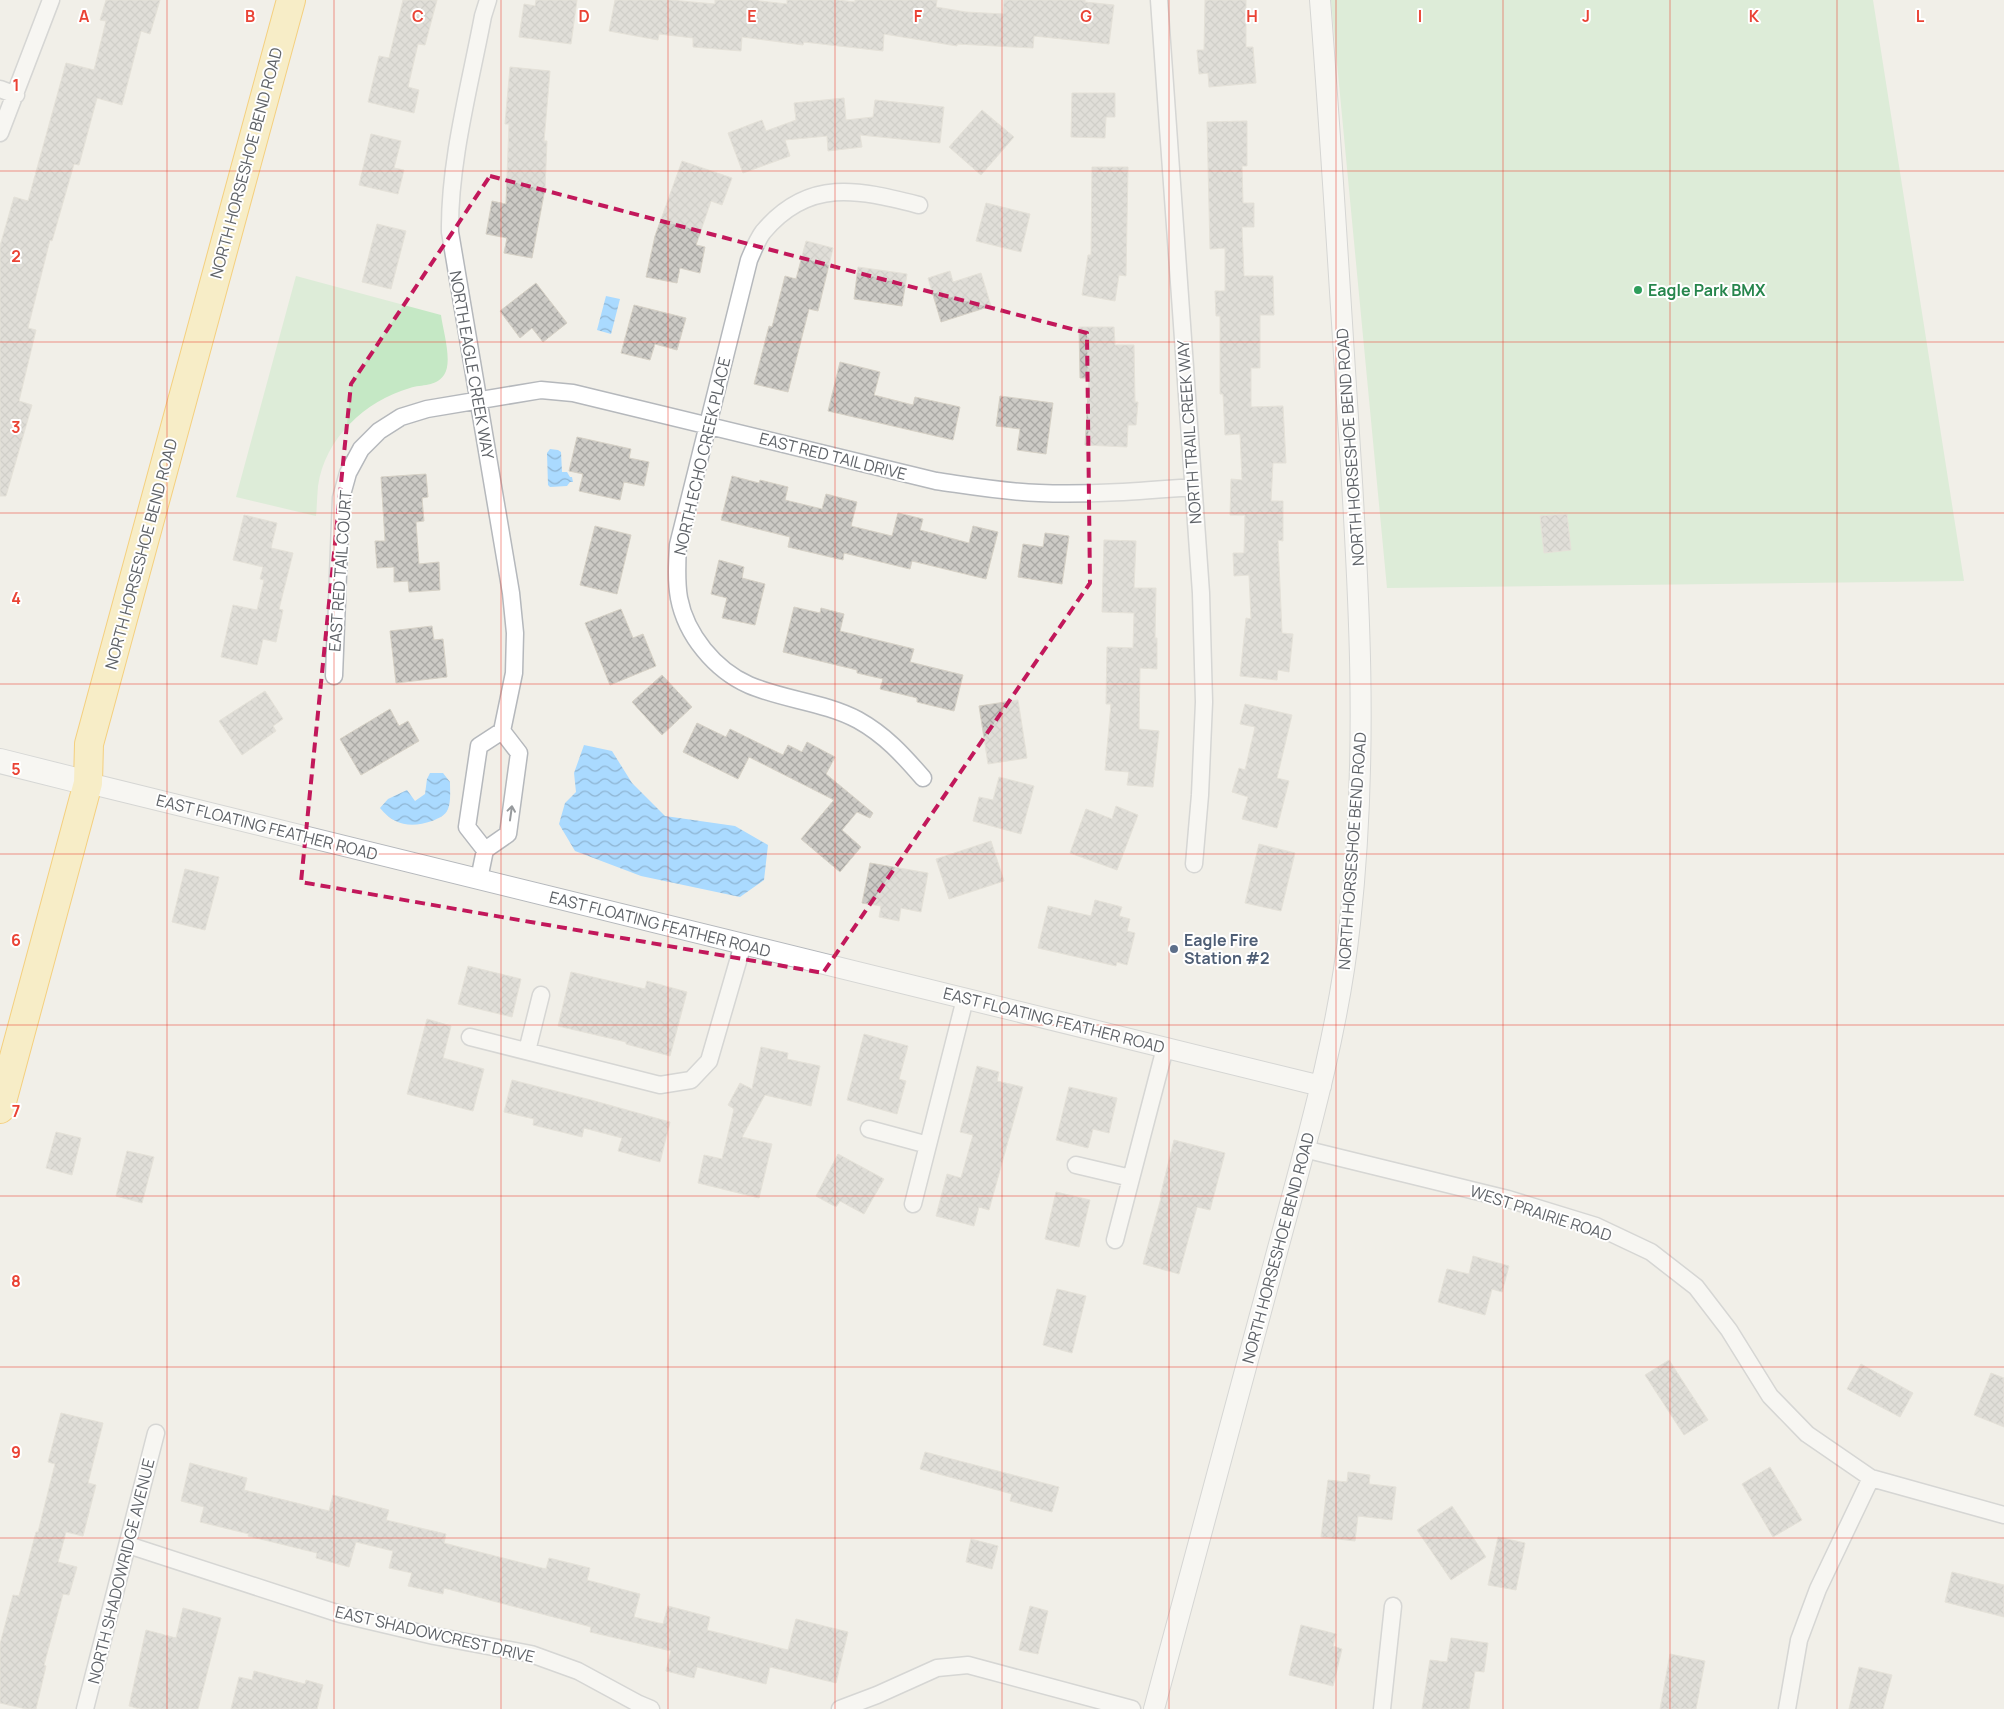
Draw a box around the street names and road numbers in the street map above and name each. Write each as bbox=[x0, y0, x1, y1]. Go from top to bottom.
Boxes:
street label: NORTH HORSESHOE BEND ROAD bbox=[205, 45, 288, 281]
street label: NORTH EAGLE CREEK WAY bbox=[445, 269, 499, 461]
street label: NORTH HORSESHOE BEND ROAD bbox=[1331, 327, 1369, 567]
street label: NORTH TRAIL CREEK WAY bbox=[1172, 339, 1206, 525]
street label: NORTH ECHO CREEK PLACE bbox=[668, 355, 736, 557]
street label: EAST RED TAIL DRIVE bbox=[757, 427, 909, 485]
street label: NORTH HORSESHOE BEND ROAD bbox=[100, 436, 183, 672]
street label: EAST RED TAIL COURT bbox=[323, 489, 357, 652]
street label: NORTH HORSESHOE BEND ROAD bbox=[1333, 731, 1371, 971]
street label: EAST FLOATING FEATHER ROAD bbox=[154, 789, 380, 865]
street label: EAST FLOATING FEATHER ROAD bbox=[547, 886, 773, 962]
street label: EAST FLOATING FEATHER ROAD bbox=[941, 982, 1167, 1058]
street label: NORTH HORSESHOE BEND ROAD bbox=[1237, 1130, 1320, 1366]
street label: WEST PRAIRIE ROAD bbox=[1467, 1180, 1615, 1246]
street label: NORTH SHADOWRIDGE AVENUE bbox=[82, 1456, 160, 1686]
street label: EAST SHADOWCREST DRIVE bbox=[333, 1600, 537, 1668]

